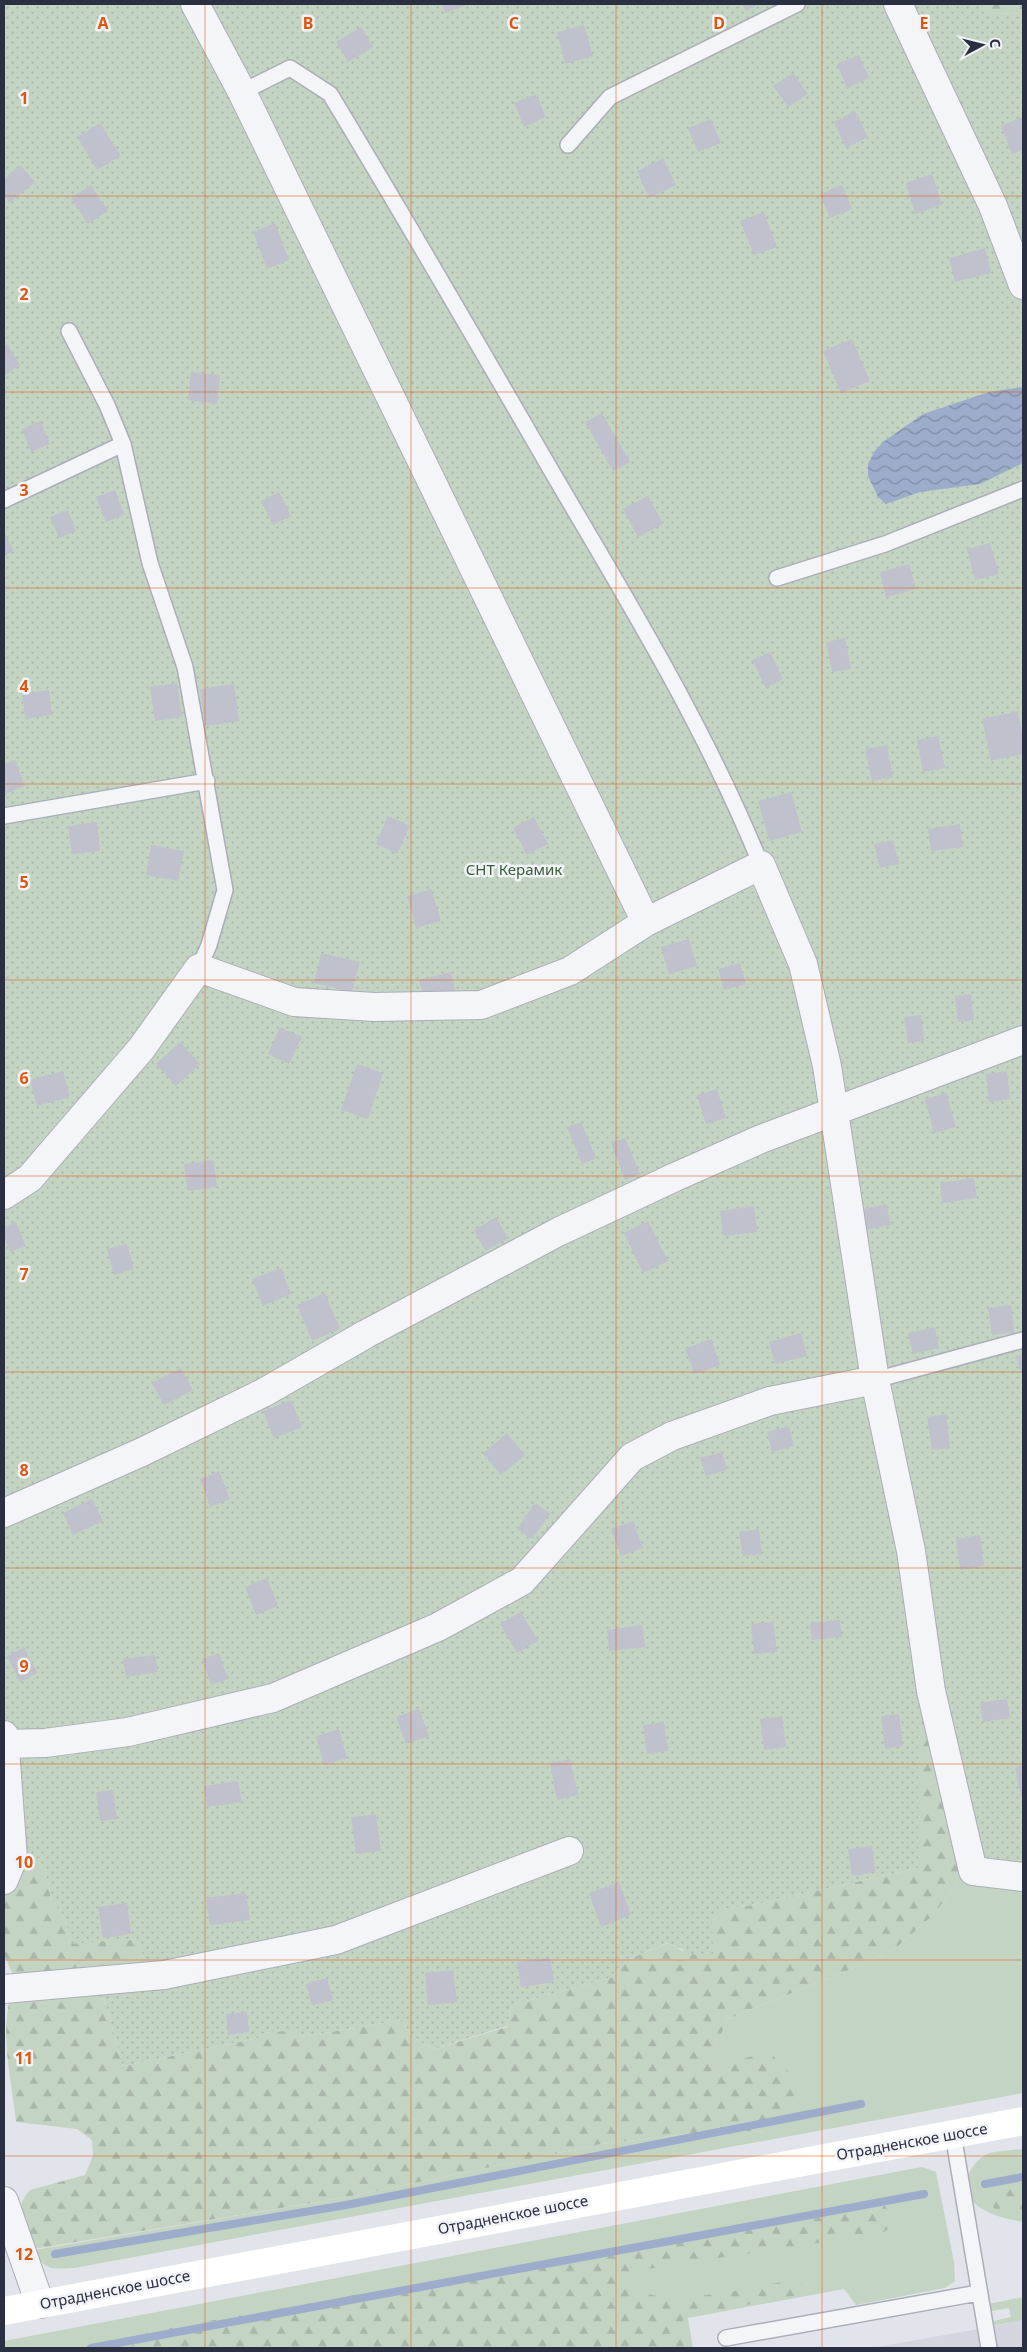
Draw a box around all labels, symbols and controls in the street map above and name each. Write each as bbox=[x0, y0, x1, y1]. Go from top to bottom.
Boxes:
text: A bbox=[97, 12, 109, 34]
text: B bbox=[303, 12, 313, 34]
text: C bbox=[509, 12, 519, 34]
text: D bbox=[713, 12, 725, 34]
text: E bbox=[920, 12, 929, 34]
north arrow bbox=[957, 20, 1007, 70]
text: С bbox=[985, 38, 1005, 49]
text: 1 bbox=[19, 87, 29, 109]
text: 2 bbox=[19, 283, 29, 305]
text: 3 bbox=[19, 479, 29, 501]
text: 4 bbox=[19, 675, 29, 697]
park label: СНТ Керамик bbox=[466, 859, 562, 879]
text: 5 bbox=[19, 871, 29, 893]
text: 6 bbox=[19, 1067, 29, 1089]
text: 7 bbox=[19, 1263, 29, 1285]
text: 8 bbox=[19, 1459, 29, 1481]
text: 9 bbox=[19, 1655, 29, 1677]
text: 10 bbox=[15, 1851, 33, 1873]
text: 11 bbox=[15, 2047, 33, 2069]
street label: Отрадненское шоссе bbox=[835, 2118, 989, 2164]
street label: Отрадненское шоссе bbox=[436, 2190, 590, 2238]
text: 12 bbox=[15, 2243, 33, 2265]
street label: Отрадненское шоссе bbox=[38, 2265, 192, 2313]

